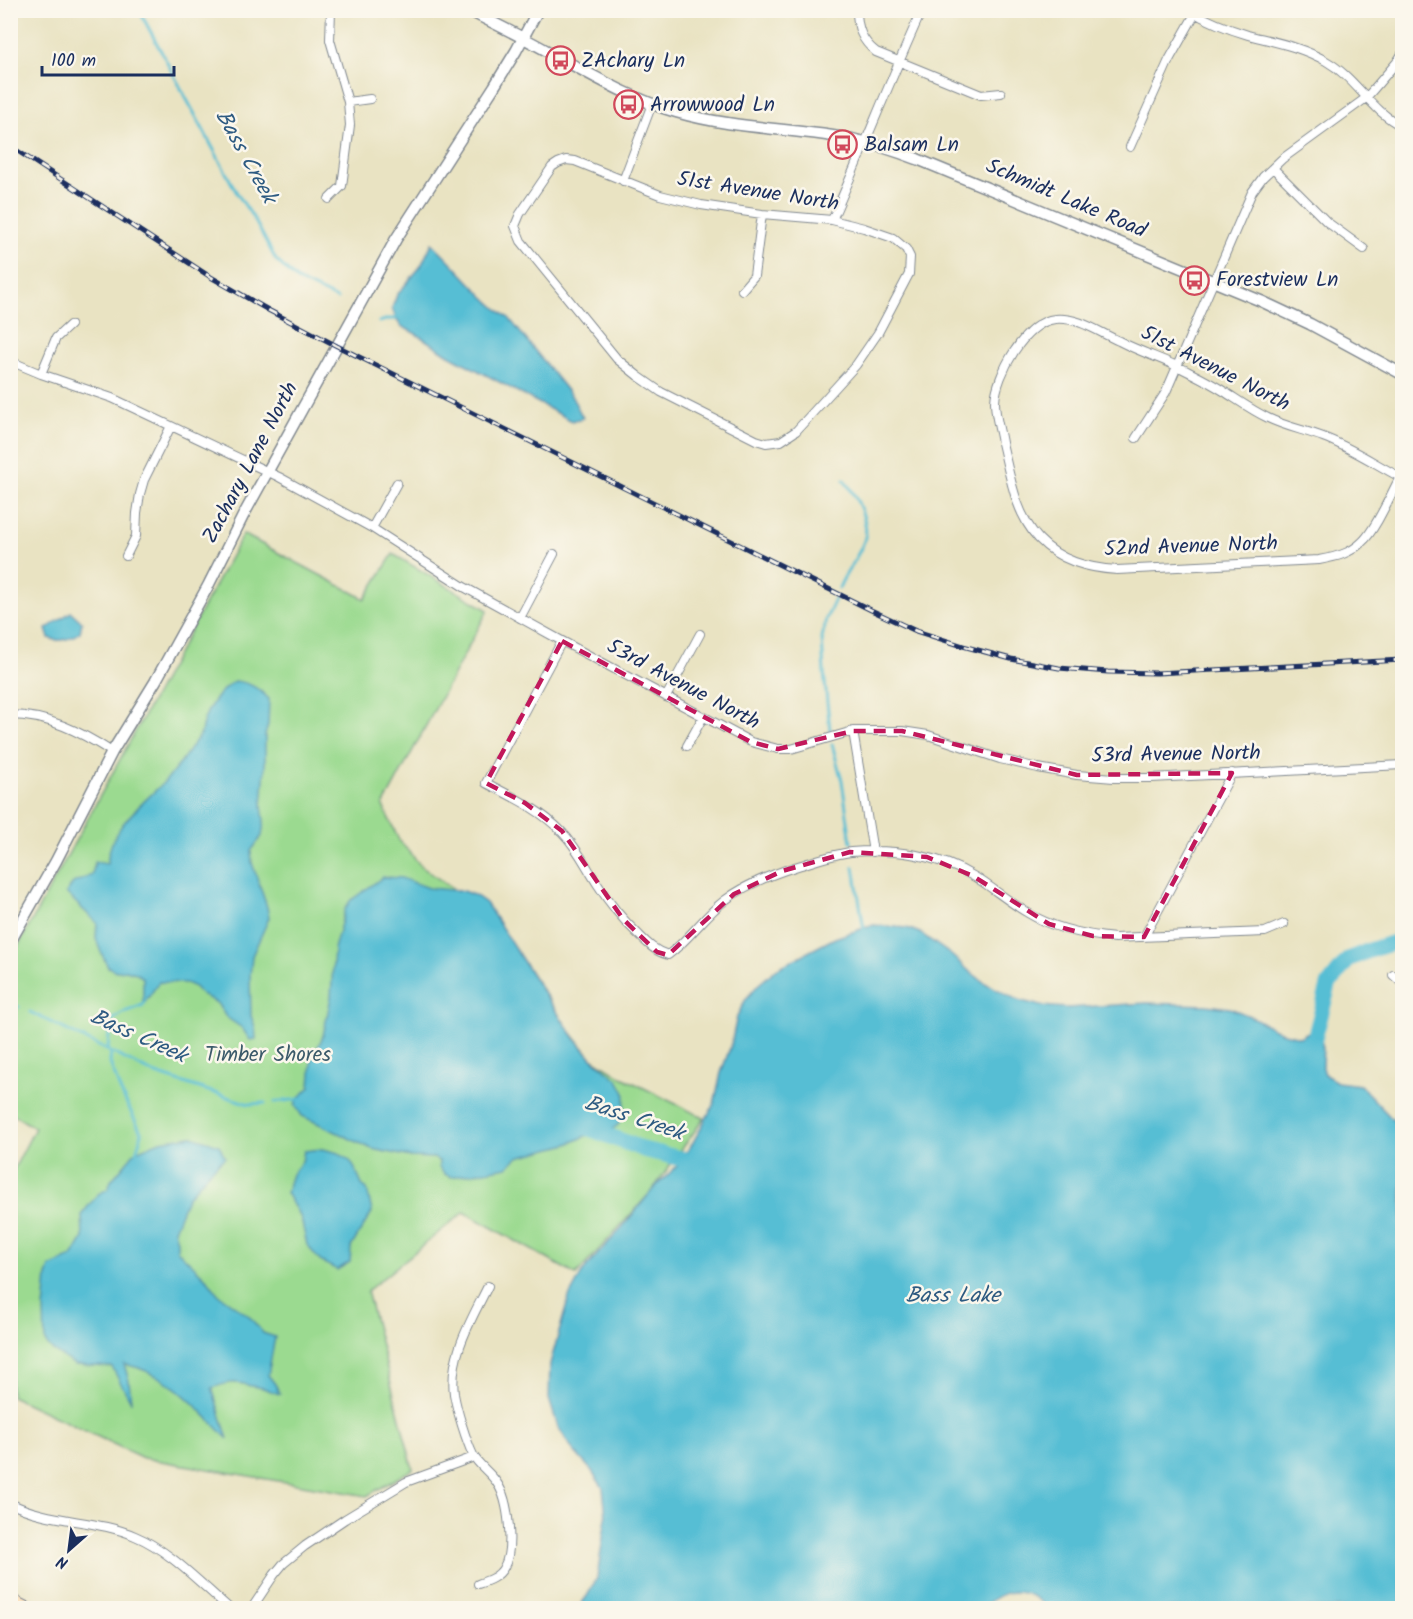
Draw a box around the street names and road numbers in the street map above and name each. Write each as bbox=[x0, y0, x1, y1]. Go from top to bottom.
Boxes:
street label: Schmidt Lake Road bbox=[981, 150, 1152, 248]
street label: 51st Avenue North bbox=[675, 163, 841, 221]
street label: 51st Avenue North bbox=[1135, 317, 1295, 421]
street label: Zachary Lane North bbox=[194, 376, 308, 550]
street label: 52nd Avenue North bbox=[1104, 527, 1278, 567]
street label: 53rd Avenue North bbox=[600, 631, 766, 739]
street label: 53rd Avenue North bbox=[1091, 737, 1261, 773]

